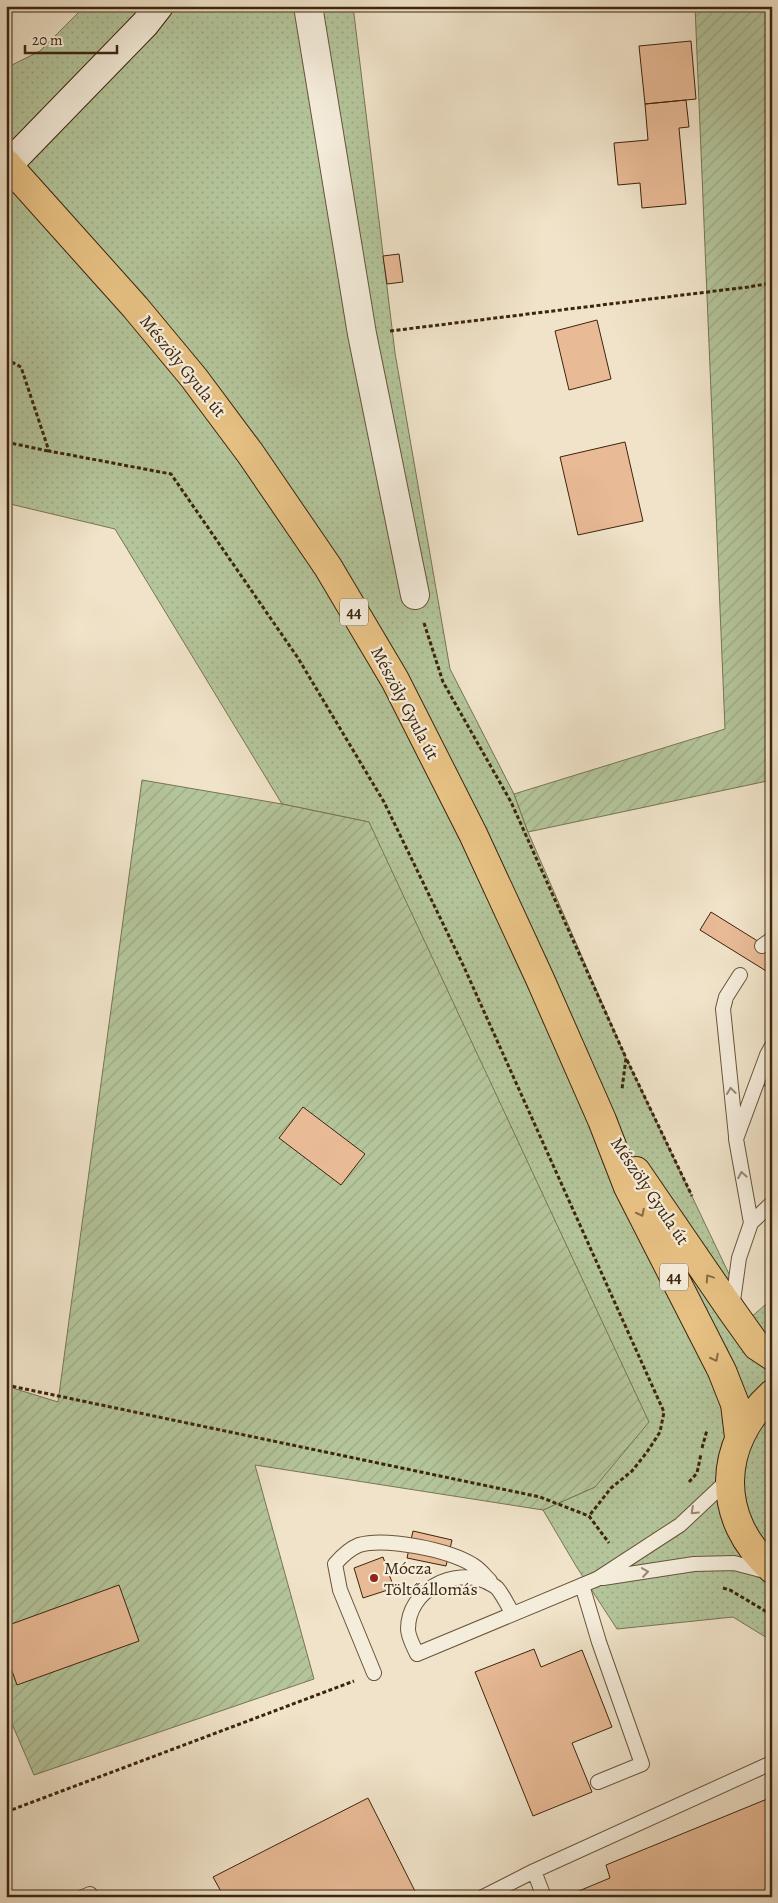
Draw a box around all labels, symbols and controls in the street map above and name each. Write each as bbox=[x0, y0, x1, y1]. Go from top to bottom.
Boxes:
scale bar bbox=[25, 22, 118, 54]
text: 20 m bbox=[32, 30, 63, 50]
street label: Mészöly Gyula út bbox=[134, 310, 232, 422]
road number: 44 bbox=[340, 598, 368, 626]
street label: Mészöly Gyula út bbox=[365, 642, 445, 764]
one-way arrow bbox=[726, 1087, 737, 1095]
street label: Mészöly Gyula út bbox=[605, 1133, 695, 1250]
one-way arrow bbox=[738, 1170, 748, 1179]
one-way arrow bbox=[635, 1208, 645, 1217]
road number: 44 bbox=[660, 1264, 688, 1290]
one-way arrow bbox=[706, 1274, 715, 1284]
one-way arrow bbox=[709, 1352, 719, 1361]
one-way arrow bbox=[691, 1505, 700, 1514]
place label: Mócza Töltőállomás bbox=[384, 1556, 478, 1601]
one-way arrow bbox=[641, 1567, 649, 1577]
marker: Mócza Töltőállomás bbox=[368, 1572, 380, 1584]

